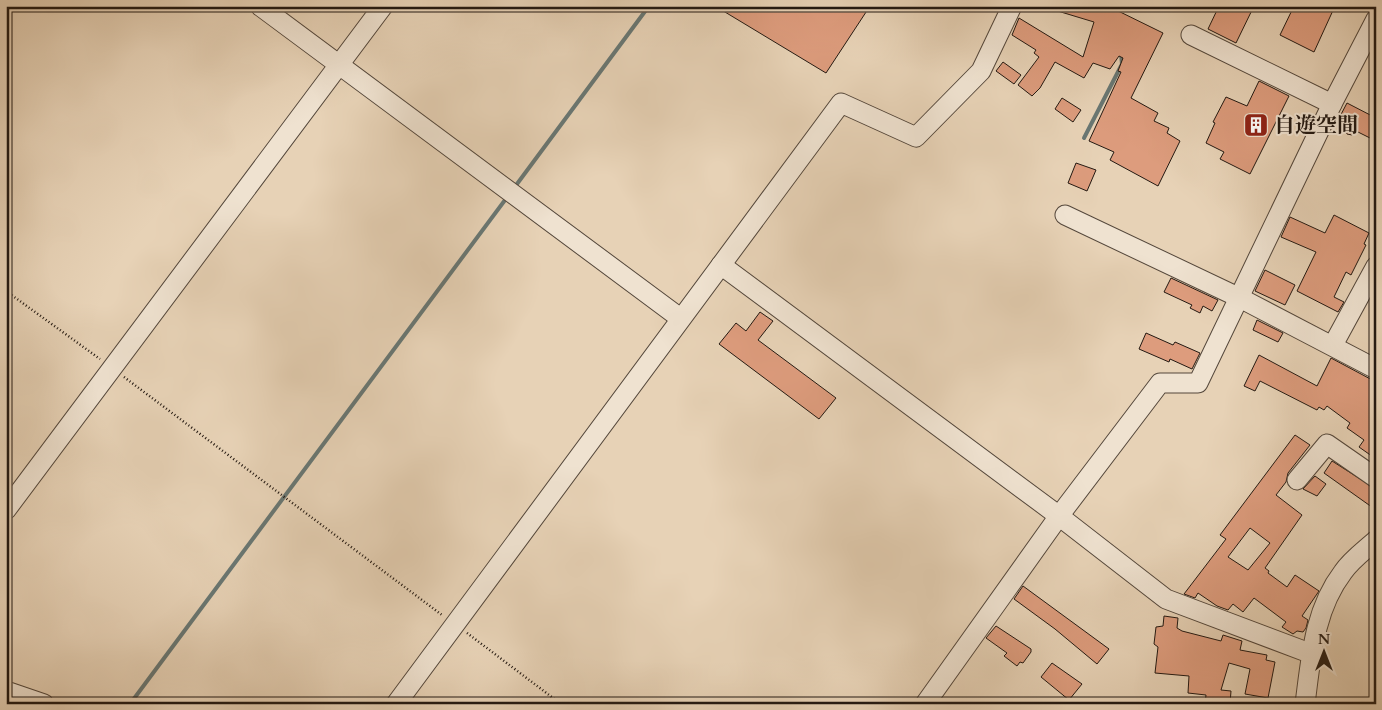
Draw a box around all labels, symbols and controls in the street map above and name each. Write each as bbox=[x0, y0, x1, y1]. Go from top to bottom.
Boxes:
place label: 自遊空間 bbox=[1274, 111, 1358, 140]
building icon: 自遊空間 bbox=[1243, 112, 1269, 138]
north arrow bbox=[1300, 628, 1350, 678]
text: N bbox=[1318, 630, 1330, 649]

